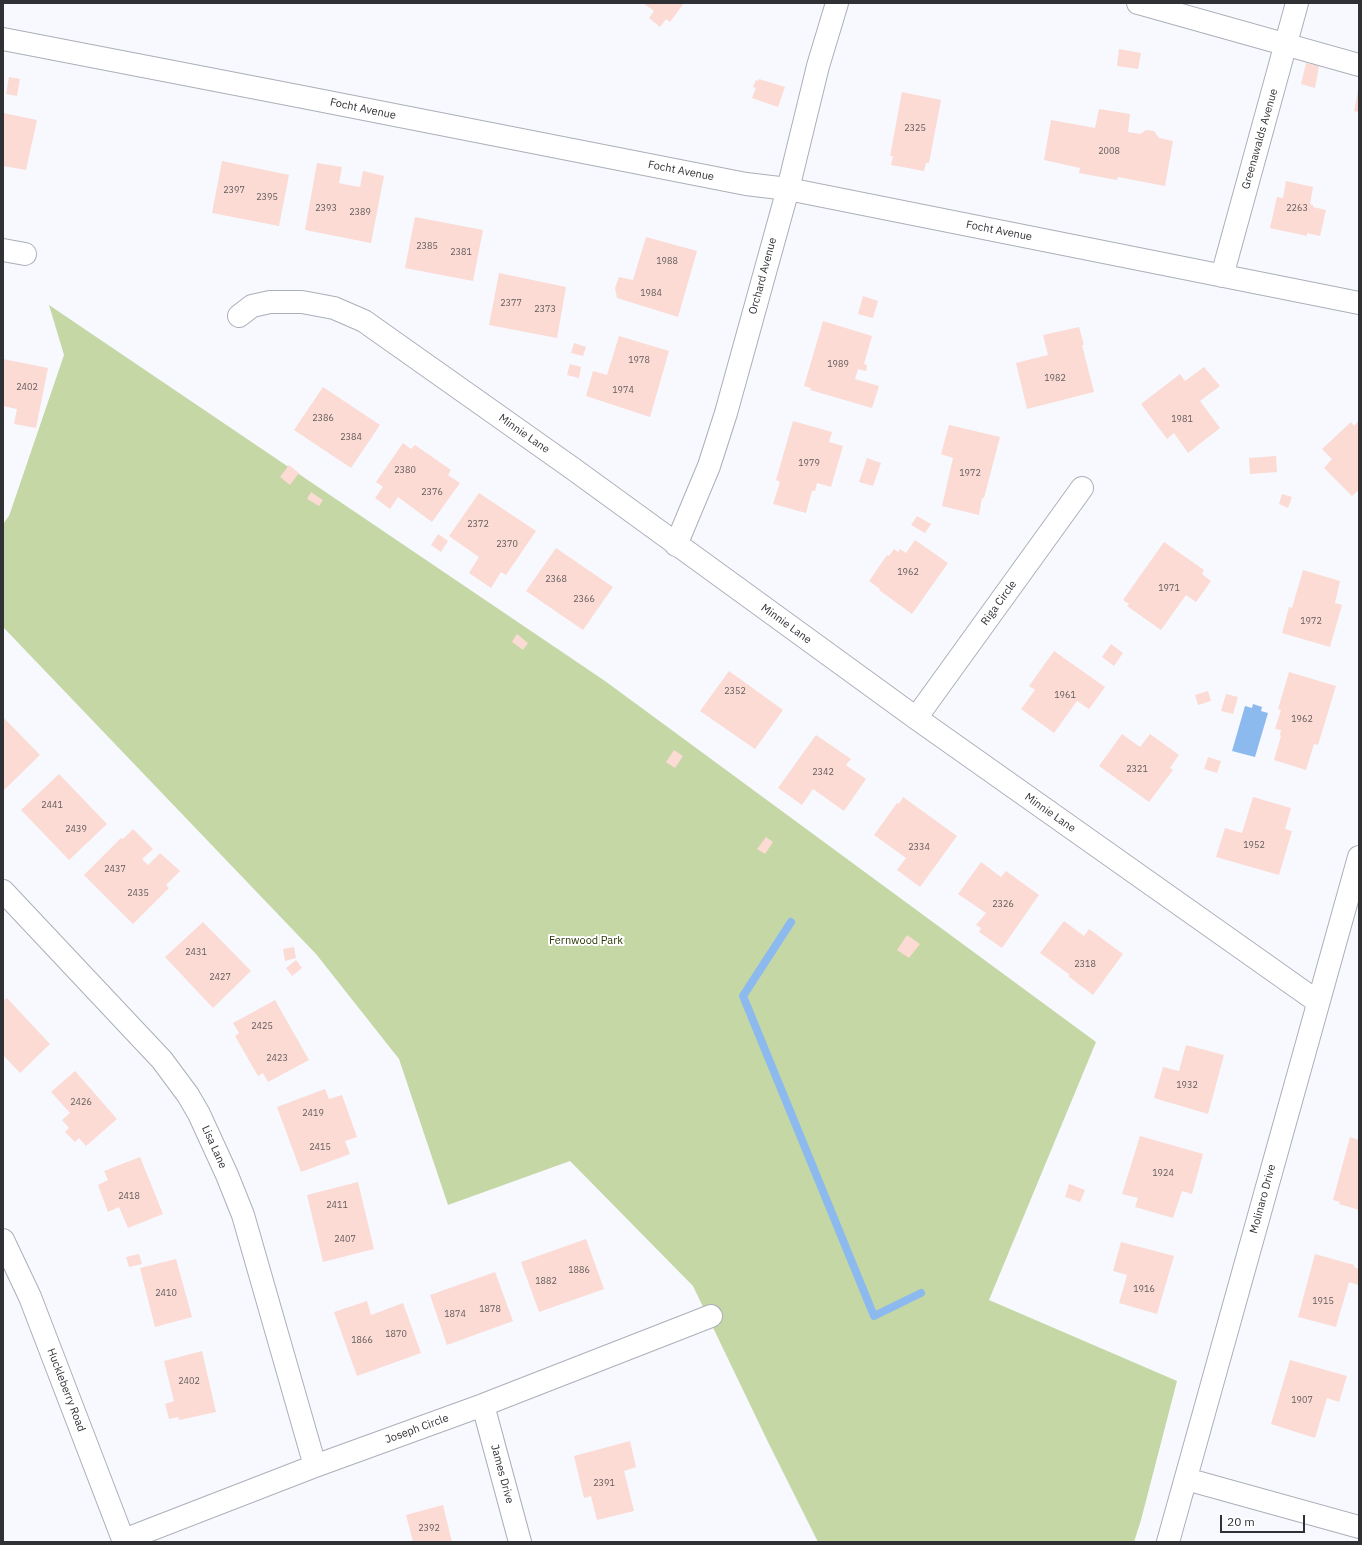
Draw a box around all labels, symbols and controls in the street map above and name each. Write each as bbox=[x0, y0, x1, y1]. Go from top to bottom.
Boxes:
street label: Greenawalds Avenue bbox=[1239, 87, 1281, 191]
street label: Focht Avenue bbox=[329, 96, 397, 122]
house number: 2325 bbox=[904, 123, 926, 133]
house number: 2008 bbox=[1098, 146, 1120, 156]
street label: Focht Avenue bbox=[647, 158, 715, 184]
house number: 2397 bbox=[223, 185, 245, 195]
house number: 2395 bbox=[256, 192, 278, 202]
house number: 2393 bbox=[315, 203, 337, 213]
house number: 2263 bbox=[1286, 203, 1308, 213]
house number: 2389 bbox=[349, 207, 371, 217]
street label: Focht Avenue bbox=[965, 218, 1033, 244]
street label: Orchard Avenue bbox=[746, 236, 780, 316]
house number: 2385 bbox=[416, 241, 438, 251]
house number: 2381 bbox=[450, 247, 472, 257]
house number: 1988 bbox=[656, 256, 678, 266]
house number: 1984 bbox=[640, 288, 662, 298]
house number: 2377 bbox=[500, 298, 522, 308]
house number: 2373 bbox=[534, 304, 556, 314]
house number: 1978 bbox=[628, 355, 650, 365]
house number: 1989 bbox=[827, 359, 849, 369]
house number: 1982 bbox=[1044, 373, 1066, 383]
house number: 2402 bbox=[16, 382, 38, 392]
house number: 1974 bbox=[612, 385, 634, 395]
street label: Minnie Lane bbox=[496, 412, 552, 456]
house number: 2386 bbox=[312, 413, 334, 423]
house number: 1981 bbox=[1171, 414, 1193, 424]
house number: 2384 bbox=[340, 432, 362, 442]
house number: 1979 bbox=[798, 458, 820, 468]
house number: 2380 bbox=[394, 465, 416, 475]
house number: 1972 bbox=[959, 468, 981, 478]
house number: 2376 bbox=[421, 487, 443, 497]
house number: 2372 bbox=[467, 519, 489, 529]
house number: 2370 bbox=[496, 539, 518, 549]
house number: 1962 bbox=[897, 567, 919, 577]
house number: 2368 bbox=[545, 574, 567, 584]
street label: Riga Circle bbox=[978, 578, 1020, 628]
house number: 1971 bbox=[1158, 583, 1180, 593]
house number: 2366 bbox=[573, 594, 595, 604]
street label: Minnie Lane bbox=[758, 601, 814, 647]
house number: 1972 bbox=[1300, 616, 1322, 626]
house number: 2352 bbox=[724, 686, 746, 696]
house number: 1961 bbox=[1054, 690, 1076, 700]
house number: 1962 bbox=[1291, 714, 1313, 724]
house number: 2321 bbox=[1126, 764, 1148, 774]
house number: 2342 bbox=[812, 767, 834, 777]
street label: Minnie Lane bbox=[1022, 791, 1078, 835]
house number: 2441 bbox=[41, 800, 63, 810]
house number: 2439 bbox=[65, 824, 87, 834]
house number: 1952 bbox=[1243, 840, 1265, 850]
house number: 2334 bbox=[908, 842, 930, 852]
house number: 2437 bbox=[104, 864, 126, 874]
house number: 2435 bbox=[127, 888, 149, 898]
house number: 2326 bbox=[992, 899, 1014, 909]
park label: Fernwood Park bbox=[549, 934, 623, 948]
house number: 2431 bbox=[185, 947, 207, 957]
house number: 2318 bbox=[1074, 959, 1096, 969]
house number: 2427 bbox=[209, 972, 231, 982]
house number: 2425 bbox=[251, 1021, 273, 1031]
house number: 2423 bbox=[266, 1053, 288, 1063]
house number: 1932 bbox=[1176, 1080, 1198, 1090]
house number: 2426 bbox=[70, 1097, 92, 1107]
house number: 2419 bbox=[302, 1108, 324, 1118]
street label: Lisa Lane bbox=[199, 1123, 229, 1171]
house number: 2415 bbox=[309, 1142, 331, 1152]
street label: Molinaro Drive bbox=[1247, 1163, 1279, 1235]
house number: 1924 bbox=[1152, 1168, 1174, 1178]
house number: 2418 bbox=[118, 1191, 140, 1201]
house number: 2411 bbox=[326, 1200, 348, 1210]
house number: 2407 bbox=[334, 1234, 356, 1244]
house number: 1886 bbox=[568, 1265, 590, 1275]
house number: 1882 bbox=[535, 1276, 557, 1286]
house number: 1916 bbox=[1133, 1284, 1155, 1294]
house number: 2410 bbox=[155, 1288, 177, 1298]
house number: 1915 bbox=[1312, 1296, 1334, 1306]
house number: 1878 bbox=[479, 1304, 501, 1314]
house number: 1874 bbox=[444, 1309, 466, 1319]
house number: 1870 bbox=[385, 1329, 407, 1339]
house number: 1866 bbox=[351, 1335, 373, 1345]
street label: Huckleberry Road bbox=[44, 1346, 88, 1434]
house number: 2402 bbox=[178, 1376, 200, 1386]
house number: 1907 bbox=[1291, 1395, 1313, 1405]
street label: Joseph Circle bbox=[383, 1411, 451, 1447]
street label: James Drive bbox=[488, 1443, 516, 1505]
house number: 2391 bbox=[593, 1478, 615, 1488]
scale bar bbox=[1222, 1507, 1307, 1533]
text: 20 m bbox=[1227, 1514, 1255, 1529]
house number: 2392 bbox=[418, 1523, 440, 1533]

